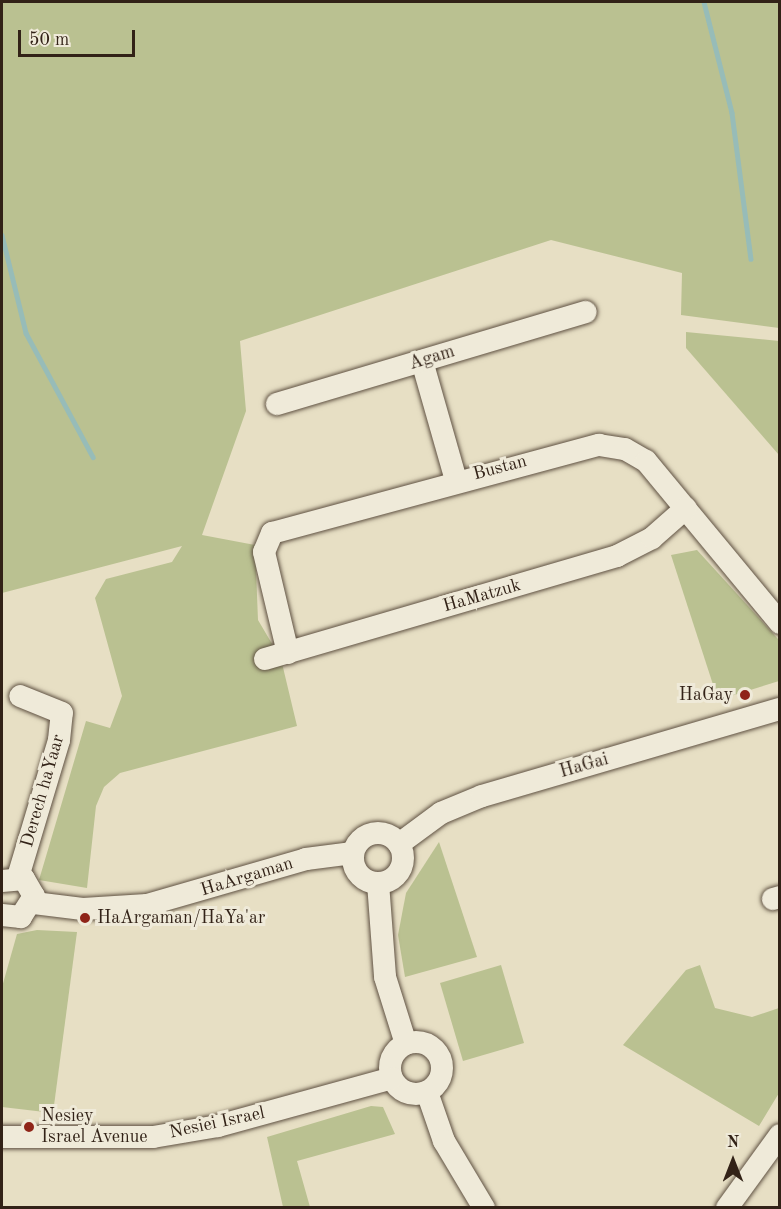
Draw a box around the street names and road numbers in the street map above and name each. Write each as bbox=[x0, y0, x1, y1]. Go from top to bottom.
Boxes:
street label: Agam bbox=[407, 341, 457, 375]
street label: Bustan bbox=[471, 450, 529, 486]
street label: HaMatzuk bbox=[440, 575, 524, 617]
street label: Derech haYaar bbox=[17, 732, 69, 850]
street label: HaGai bbox=[557, 749, 611, 783]
street label: HaArgaman bbox=[198, 853, 296, 901]
street label: Nesiei Israel bbox=[167, 1102, 267, 1144]

